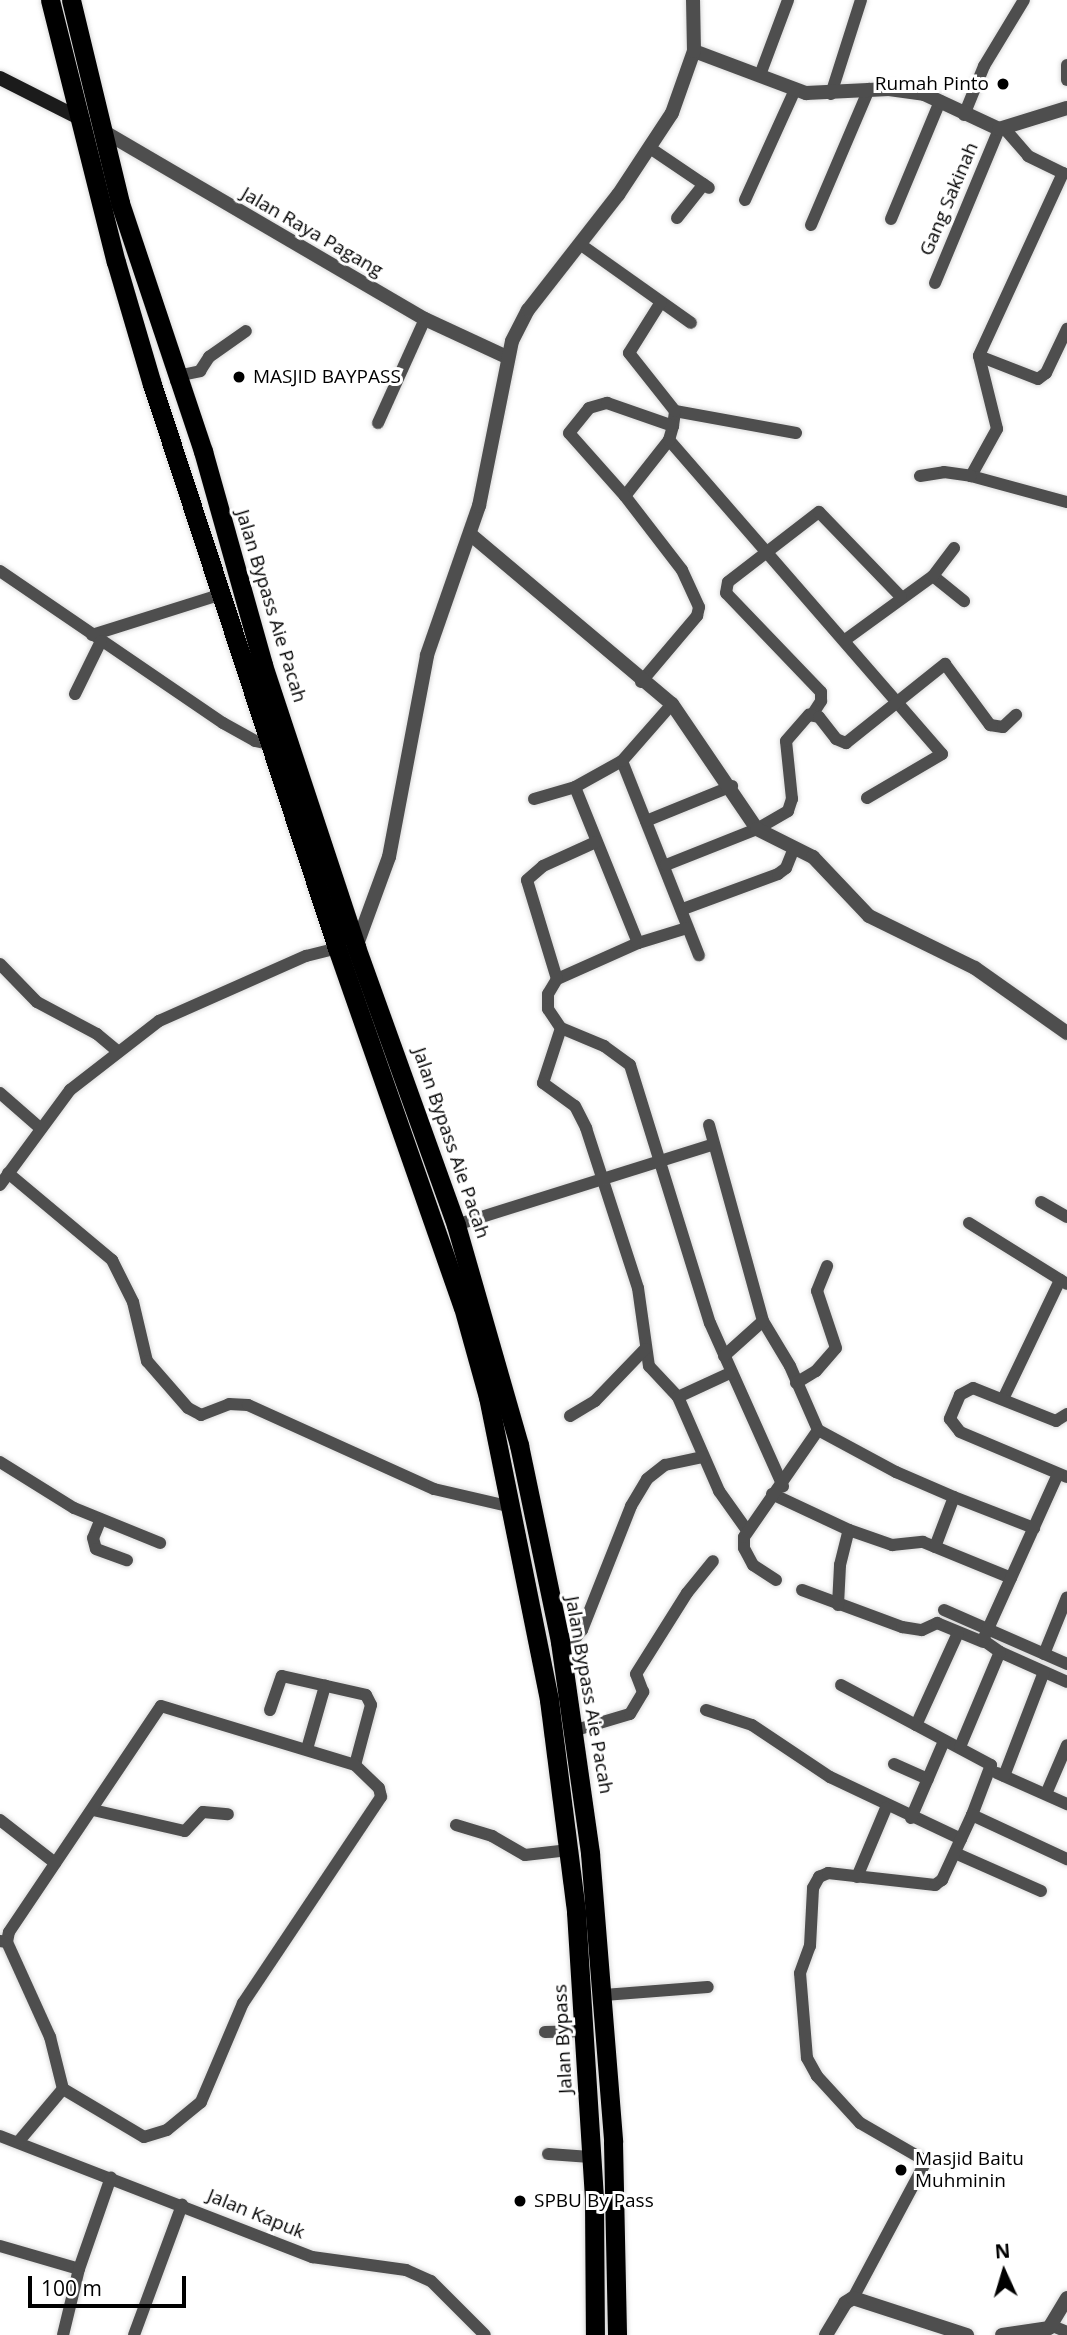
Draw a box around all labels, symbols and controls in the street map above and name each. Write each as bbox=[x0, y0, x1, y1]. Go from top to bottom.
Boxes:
place label: Rumah Pinto bbox=[875, 73, 989, 95]
marker: Rumah Pinto bbox=[995, 76, 1011, 92]
street label: Gang Sakinah bbox=[915, 139, 983, 259]
street label: Jalan Raya Pagang bbox=[237, 182, 387, 282]
place label: MASJID BAYPASS bbox=[253, 366, 401, 388]
marker: MASJID BAYPASS bbox=[231, 369, 247, 385]
street label: Jalan Bypass Aie Pacah bbox=[231, 507, 311, 705]
street label: Jalan Bypass Aie Pacah bbox=[408, 1045, 494, 1241]
street label: Jalan Bypass Aie Pacah bbox=[560, 1594, 618, 1796]
street label: Jalan Bypass bbox=[549, 1984, 577, 2094]
place label: Masjid Baitu Muhminin bbox=[915, 2148, 1024, 2192]
marker: Masjid Baitu Muhminin bbox=[893, 2162, 909, 2178]
street label: Jalan Kapuk bbox=[204, 2184, 308, 2244]
place label: SPBU By Pass bbox=[534, 2190, 654, 2212]
marker: SPBU By Pass bbox=[512, 2193, 528, 2209]
north arrow bbox=[969, 2237, 1039, 2307]
text: N bbox=[994, 2238, 1011, 2265]
scale bar bbox=[32, 2262, 189, 2306]
text: 100 m bbox=[41, 2274, 102, 2302]

